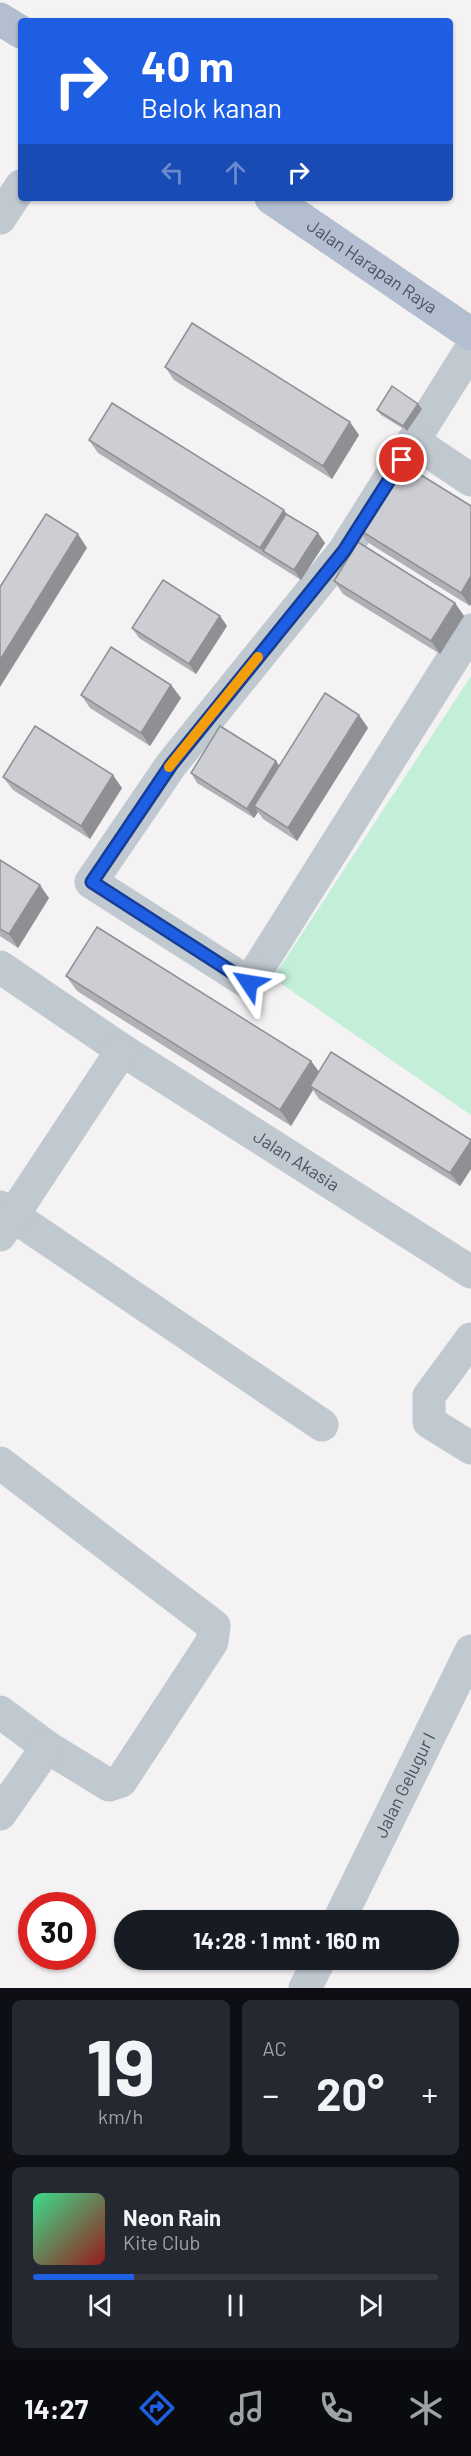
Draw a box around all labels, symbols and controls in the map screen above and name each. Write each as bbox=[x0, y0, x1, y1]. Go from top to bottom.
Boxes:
text: 40 m bbox=[141, 40, 234, 90]
icon: right bbox=[42, 42, 120, 120]
text: Belok kanan bbox=[141, 91, 282, 123]
icon: left bbox=[156, 156, 189, 189]
icon: ahead bbox=[219, 156, 252, 189]
icon: right bbox=[282, 156, 315, 189]
street label: Jalan Harapan Raya bbox=[303, 214, 442, 318]
pin bbox=[376, 434, 427, 485]
icon: arrive bbox=[385, 443, 418, 476]
position arrow bbox=[217, 951, 281, 1015]
street label: Jalan Akasia bbox=[250, 1124, 344, 1195]
street label: Jalan Gelugur I bbox=[369, 1729, 439, 1841]
speed limit sign: 30 bbox=[18, 1892, 96, 1970]
text: 14:28 · 1 mnt · 160 m bbox=[193, 1927, 380, 1953]
text: 19 bbox=[86, 2018, 155, 2112]
text: AC bbox=[263, 2036, 287, 2060]
text: 20° bbox=[316, 2066, 384, 2120]
text: − bbox=[263, 2074, 279, 2114]
text: + bbox=[422, 2074, 438, 2114]
text: km/h bbox=[98, 2104, 143, 2128]
text: Neon Rain bbox=[123, 2204, 221, 2230]
text: Kite Club bbox=[123, 2230, 200, 2254]
icon: previous bbox=[84, 2289, 117, 2322]
icon: pause bbox=[219, 2289, 252, 2322]
icon: next bbox=[354, 2289, 387, 2322]
icon: directions bbox=[136, 2387, 178, 2429]
icon: music bbox=[226, 2387, 268, 2429]
icon: phone bbox=[315, 2387, 357, 2429]
icon: climate bbox=[405, 2387, 447, 2429]
text: 14:27 bbox=[24, 2392, 88, 2424]

